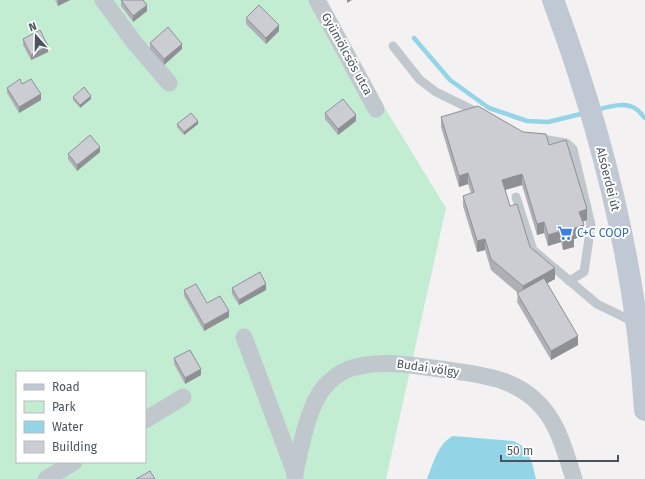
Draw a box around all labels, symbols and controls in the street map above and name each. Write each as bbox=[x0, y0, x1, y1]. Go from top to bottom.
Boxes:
street label: Gyümölcsös utca bbox=[319, 11, 375, 97]
north arrow bbox=[16, 16, 56, 56]
text: N bbox=[27, 20, 38, 34]
street label: Alsóerdei út bbox=[593, 146, 623, 213]
supermarket icon: C+C COOP bbox=[556, 224, 574, 242]
place label: C+C COOP bbox=[577, 226, 629, 240]
street label: Budai völgy bbox=[396, 357, 460, 379]
legend bbox=[16, 371, 146, 463]
text: Road bbox=[52, 380, 80, 394]
text: Park bbox=[52, 400, 76, 414]
text: Water bbox=[52, 420, 84, 434]
scale bar bbox=[501, 437, 618, 463]
text: Building bbox=[52, 440, 98, 454]
text: 50 m bbox=[507, 444, 533, 458]

